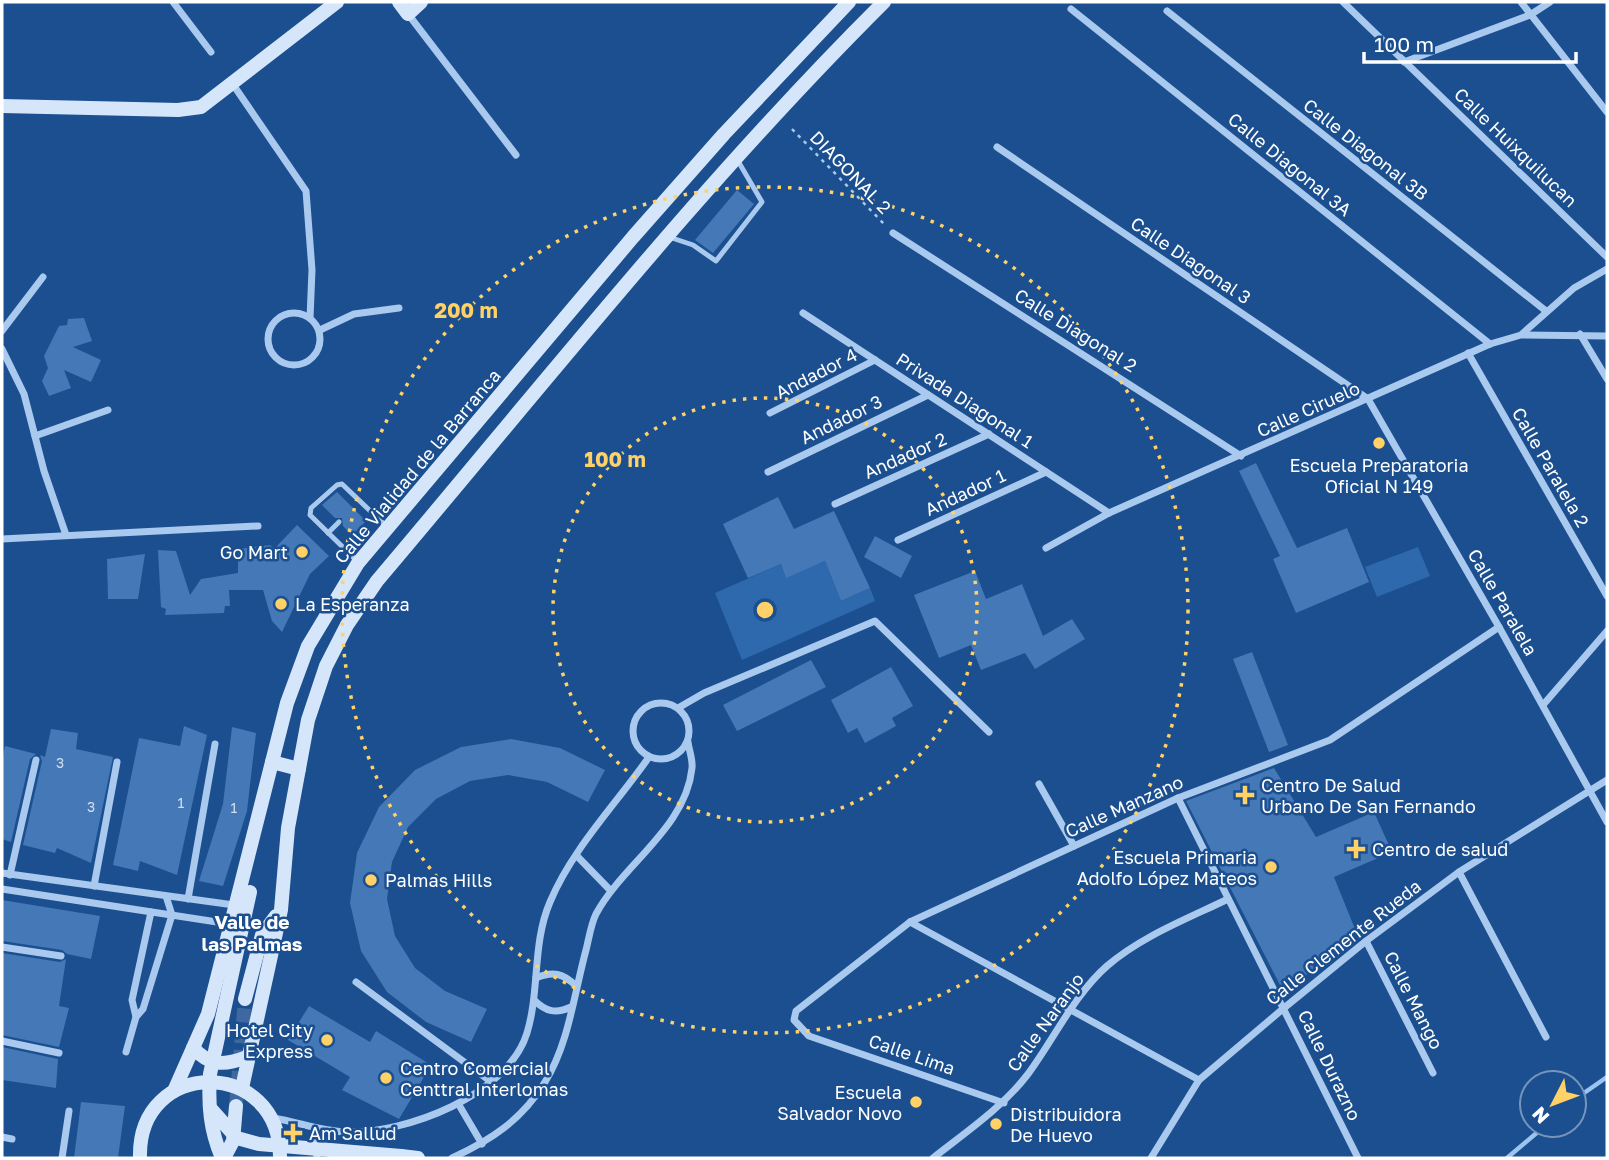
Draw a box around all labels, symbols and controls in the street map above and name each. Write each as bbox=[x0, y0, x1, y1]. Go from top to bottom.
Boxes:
scale bar bbox=[1364, 21, 1576, 65]
text: 100 m bbox=[1374, 31, 1434, 57]
street label: Calle Huixquilucan bbox=[1450, 83, 1582, 211]
street label: Calle Diagonal 3B bbox=[1299, 93, 1433, 205]
street label: Calle Diagonal 3A bbox=[1224, 108, 1356, 220]
street label: DIAGONAL 2 bbox=[806, 126, 896, 218]
street label: Calle Diagonal 3 bbox=[1127, 212, 1255, 308]
street label: Calle Diagonal 2 bbox=[1011, 284, 1141, 376]
text: 200 m bbox=[434, 297, 498, 323]
street label: Andador 4 bbox=[771, 343, 861, 403]
street label: Privada Diagonal 1 bbox=[892, 348, 1038, 453]
street label: Calle Vialidad de la Barranca bbox=[329, 364, 505, 568]
street label: Calle Ciruelo bbox=[1253, 376, 1363, 442]
street label: Andador 3 bbox=[796, 390, 886, 448]
street label: Calle Paralela 2 bbox=[1508, 403, 1594, 531]
street label: Andador 2 bbox=[860, 427, 950, 483]
marker: Escuela Preparatoria Oficial N 149 bbox=[1371, 435, 1387, 451]
text: 100 m bbox=[584, 446, 646, 472]
place label: Escuela Preparatoria Oficial N 149 bbox=[1289, 454, 1469, 497]
street label: Andador 1 bbox=[921, 464, 1009, 520]
place label: Go Mart bbox=[220, 541, 288, 563]
marker: Go Mart bbox=[294, 544, 310, 560]
street label: Calle Paralela bbox=[1464, 545, 1542, 659]
place label: La Esperanza bbox=[295, 593, 410, 615]
marker: La Esperanza bbox=[273, 596, 289, 612]
centre of rings bbox=[753, 598, 777, 622]
house number: 3 bbox=[56, 754, 64, 771]
street label: Calle Manzano bbox=[1062, 770, 1186, 842]
place label: Centro De Salud Urbano De San Fernando bbox=[1261, 774, 1476, 817]
marker: Centro De Salud Urbano De San Fernando bbox=[1235, 785, 1255, 805]
house number: 1 bbox=[178, 794, 185, 811]
house number: 3 bbox=[87, 798, 95, 815]
house number: 1 bbox=[231, 799, 238, 816]
place label: Centro de salud bbox=[1372, 838, 1508, 860]
marker: Centro de salud bbox=[1346, 839, 1366, 859]
place label: Escuela Primaria Adolfo López Mateos bbox=[1077, 846, 1257, 889]
marker: Escuela Primaria Adolfo López Mateos bbox=[1263, 859, 1279, 875]
place label: Palmas Hills bbox=[385, 869, 492, 891]
marker: Palmas Hills bbox=[363, 872, 379, 888]
street label: Calle Clemente Rueda bbox=[1261, 875, 1425, 1009]
district label: Valle de las Palmas bbox=[202, 910, 303, 955]
street label: Calle Mango bbox=[1380, 947, 1448, 1053]
street label: Calle Naranjo bbox=[1002, 969, 1088, 1075]
street label: Calle Durazno bbox=[1294, 1006, 1366, 1124]
place label: Hotel City Express bbox=[226, 1019, 313, 1062]
street label: Calle Lima bbox=[866, 1029, 958, 1079]
marker: Hotel City Express bbox=[319, 1032, 335, 1048]
place label: Centro Comercial Centtral Interlomas bbox=[400, 1057, 568, 1100]
north arrow bbox=[1518, 1069, 1588, 1139]
marker: Centro Comercial Centtral Interlomas bbox=[378, 1070, 394, 1086]
place label: Escuela Salvador Novo bbox=[777, 1081, 902, 1124]
marker: Escuela Salvador Novo bbox=[908, 1094, 924, 1110]
place label: Distribuidora De Huevo bbox=[1010, 1103, 1122, 1146]
text: N bbox=[1527, 1103, 1553, 1129]
marker: Distribuidora De Huevo bbox=[988, 1116, 1004, 1132]
place label: Am Sallud bbox=[309, 1122, 397, 1144]
marker: Am Sallud bbox=[283, 1123, 303, 1143]

